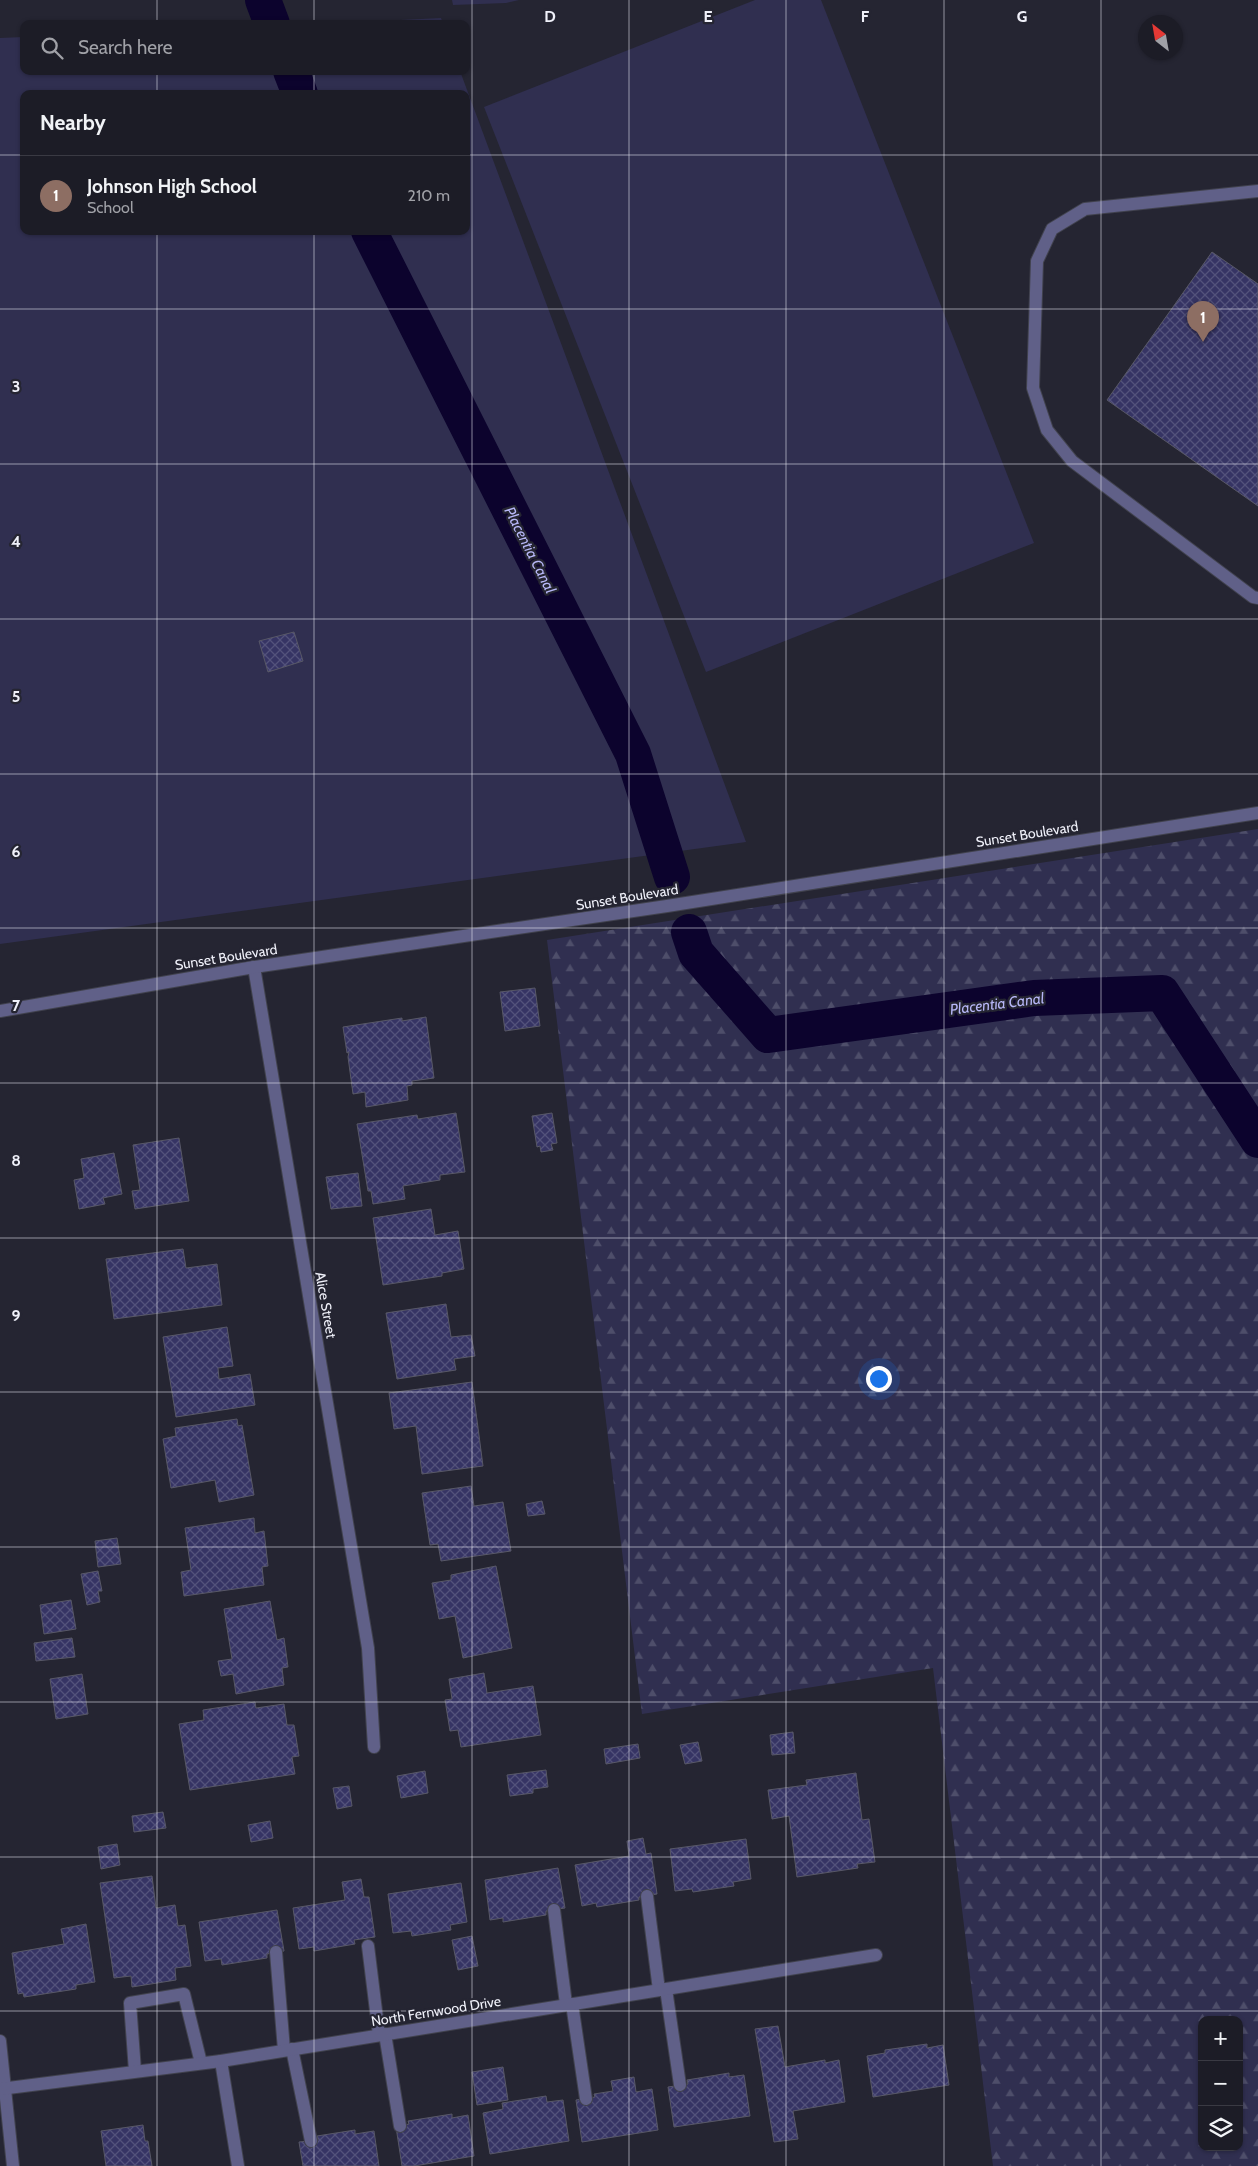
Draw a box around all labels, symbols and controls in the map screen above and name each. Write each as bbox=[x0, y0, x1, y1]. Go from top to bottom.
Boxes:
text: D bbox=[544, 7, 556, 26]
text: E bbox=[703, 7, 713, 26]
text: F bbox=[861, 7, 870, 26]
text: G bbox=[1017, 7, 1027, 26]
north arrow bbox=[1138, 15, 1183, 60]
search box bbox=[20, 20, 470, 75]
icon: search bbox=[38, 34, 66, 62]
text: Search here bbox=[78, 36, 172, 59]
text: Nearby bbox=[40, 110, 106, 135]
text: Johnson High School bbox=[87, 175, 257, 198]
text: 1 bbox=[53, 186, 59, 205]
text: 210 m bbox=[408, 186, 450, 205]
text: School bbox=[87, 198, 134, 217]
pin: 1 bbox=[1187, 301, 1219, 342]
text: 3 bbox=[12, 377, 20, 396]
water label: Placentia Canal bbox=[500, 504, 560, 597]
text: 4 bbox=[11, 532, 21, 551]
text: 5 bbox=[12, 687, 20, 706]
street label: Sunset Boulevard bbox=[975, 817, 1079, 851]
text: 6 bbox=[12, 842, 21, 861]
street label: Sunset Boulevard bbox=[575, 880, 679, 914]
street label: Sunset Boulevard bbox=[174, 940, 278, 974]
water label: Placentia Canal bbox=[949, 989, 1046, 1019]
text: 7 bbox=[12, 996, 21, 1015]
text: 8 bbox=[11, 1151, 21, 1170]
street label: Alice Street bbox=[311, 1270, 341, 1340]
text: 9 bbox=[12, 1306, 21, 1325]
your location bbox=[866, 1366, 892, 1392]
street label: North Fernwood Drive bbox=[370, 1992, 502, 2030]
map controls bbox=[1198, 2016, 1243, 2151]
button: + bbox=[1198, 2016, 1243, 2061]
button: − bbox=[1198, 2061, 1243, 2106]
button: layers bbox=[1198, 2106, 1243, 2151]

